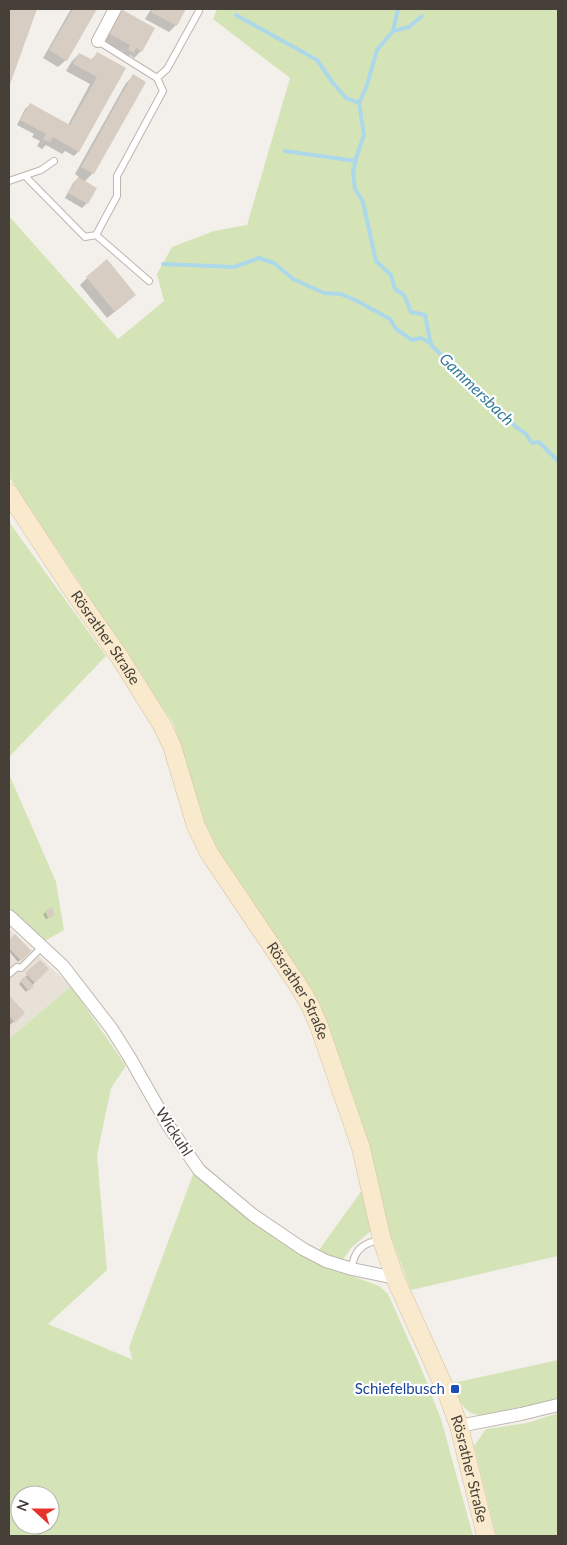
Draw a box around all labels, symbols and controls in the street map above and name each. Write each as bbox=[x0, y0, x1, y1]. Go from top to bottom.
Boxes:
water label: Gammersbach bbox=[436, 348, 518, 429]
street label: Rösrather Straße bbox=[68, 587, 145, 688]
street label: Rösrather Straße bbox=[263, 938, 333, 1042]
street label: Wickuhl bbox=[153, 1104, 197, 1159]
place label: Schiefelbusch bbox=[355, 1379, 445, 1397]
marker: Schiefelbusch bbox=[449, 1383, 461, 1395]
street label: Rösrather Straße bbox=[448, 1412, 492, 1524]
north arrow bbox=[10, 1485, 60, 1535]
text: N bbox=[13, 1497, 32, 1513]

